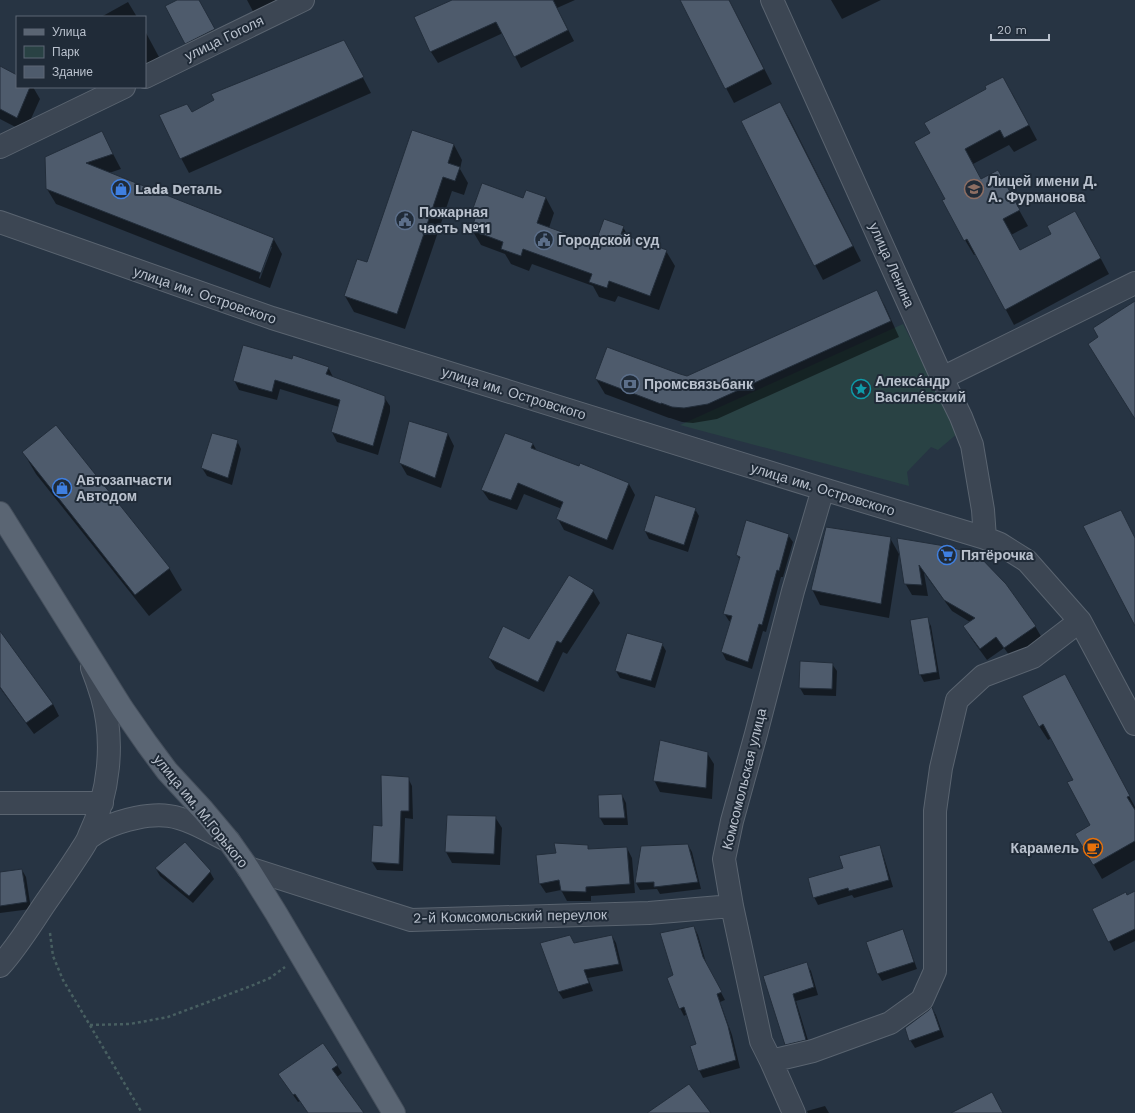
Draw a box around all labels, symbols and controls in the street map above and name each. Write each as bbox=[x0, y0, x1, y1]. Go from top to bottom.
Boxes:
street label: улица Гоголя bbox=[182, 12, 266, 64]
legend bbox=[16, 16, 146, 88]
scale bar bbox=[991, 16, 1049, 42]
text: 20 m bbox=[997, 23, 1027, 37]
text: Улица bbox=[52, 25, 86, 39]
text: Парк bbox=[52, 45, 80, 59]
text: Здание bbox=[52, 65, 93, 79]
place label: Лицей имени Д. А. Фурманова bbox=[988, 173, 1097, 205]
shop icon: Lada Dеталь bbox=[110, 178, 132, 200]
school or university icon: Лицей имени Д. А. Фурманова bbox=[963, 178, 985, 200]
place label: Lada Dеталь bbox=[135, 181, 222, 197]
place label: Пожарная часть №11 bbox=[419, 204, 491, 236]
public building icon: Пожарная часть №11 bbox=[394, 209, 416, 231]
street label: улица Ленина bbox=[866, 220, 918, 310]
public building icon: Городской суд bbox=[533, 229, 555, 251]
place label: Городской суд bbox=[558, 232, 659, 248]
street label: улица им. Островского bbox=[131, 263, 279, 327]
street label: улица им. Островского bbox=[440, 363, 588, 423]
bank icon: Промсвязьбанк bbox=[619, 373, 641, 395]
place label: Алекса́ндр Василе́вский bbox=[875, 373, 966, 405]
place label: Промсвязьбанк bbox=[644, 376, 754, 392]
place icon: Алекса́ндр Василе́вский bbox=[850, 378, 872, 400]
street label: улица им. Островского bbox=[749, 459, 897, 519]
place label: Автозапчасти Автодом bbox=[76, 472, 172, 504]
shop icon: Автозапчасти Автодом bbox=[51, 477, 73, 499]
supermarket icon: Пятёрочка bbox=[936, 544, 958, 566]
place label: Пятёрочка bbox=[961, 547, 1034, 563]
street label: Комсомольская улица bbox=[719, 706, 769, 851]
street label: улица им. М.Горького bbox=[150, 751, 252, 871]
cafe icon: Карамель bbox=[1082, 837, 1104, 859]
place label: Карамель bbox=[1011, 840, 1079, 856]
street label: 2-й Комсомольский переулок bbox=[413, 906, 608, 926]

